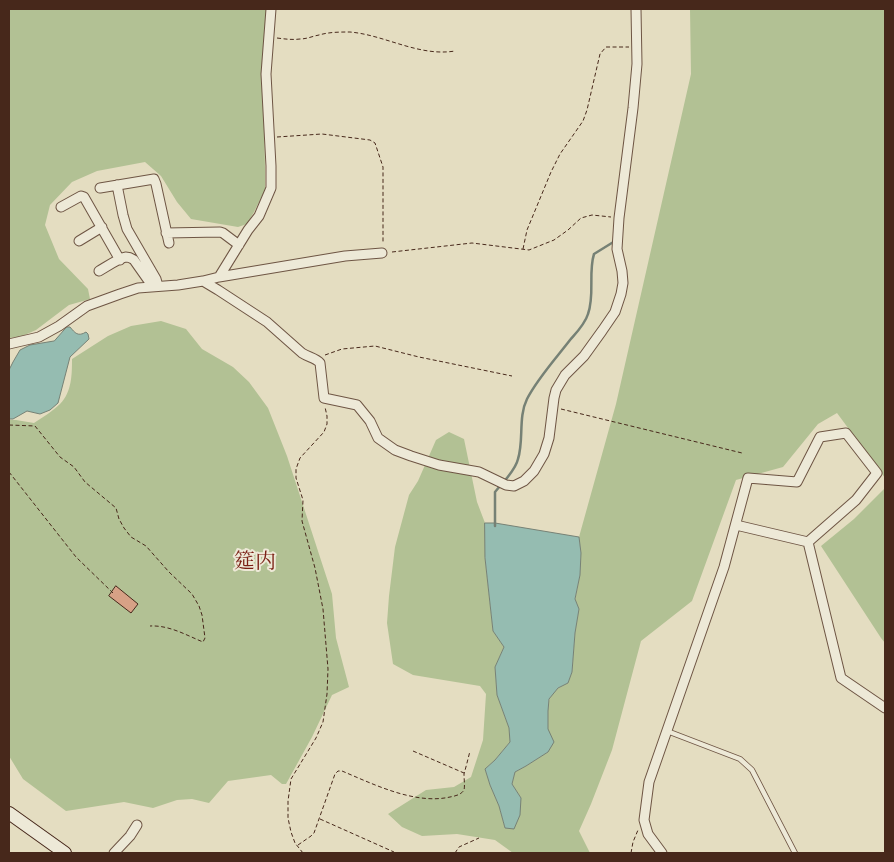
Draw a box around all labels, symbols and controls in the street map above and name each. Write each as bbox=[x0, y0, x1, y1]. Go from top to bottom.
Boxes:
district label: 筵内 bbox=[234, 550, 276, 576]

